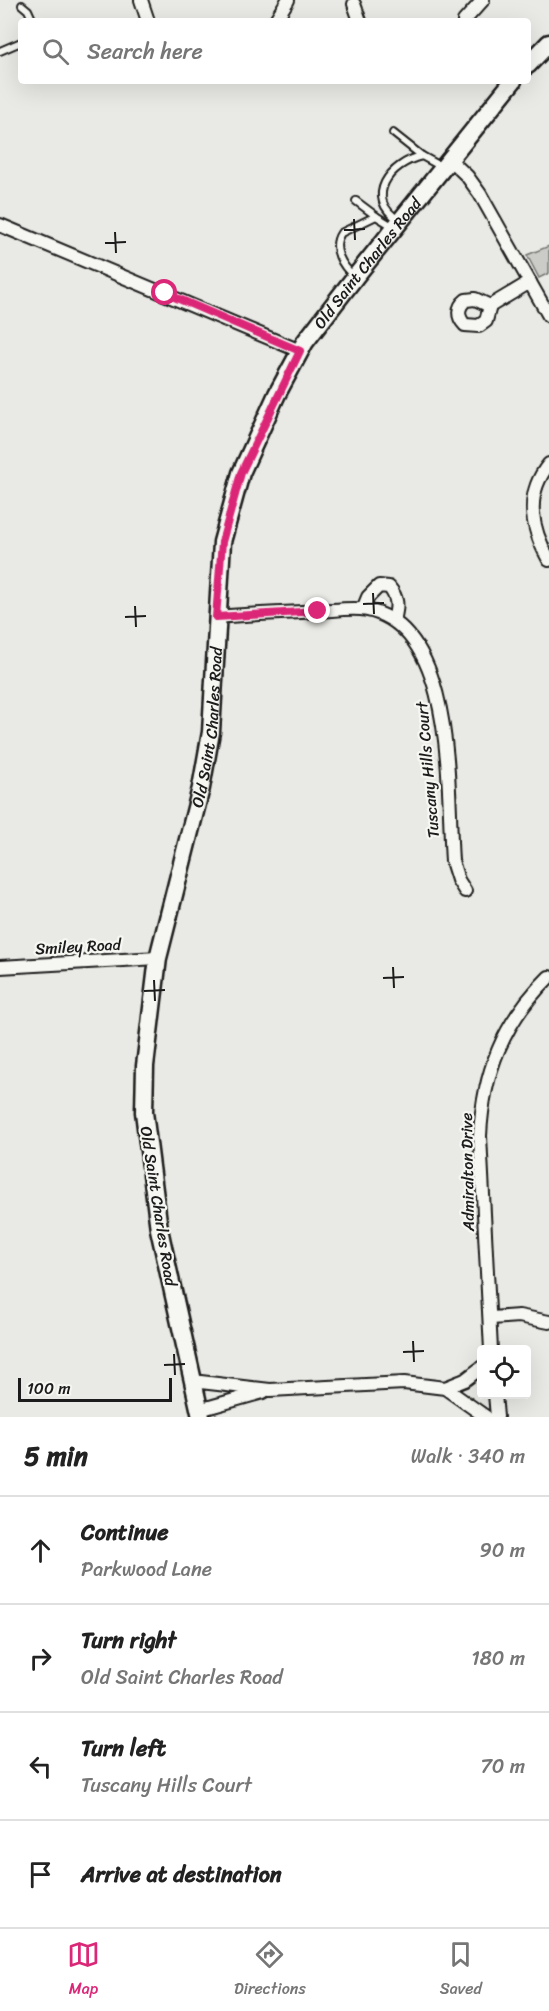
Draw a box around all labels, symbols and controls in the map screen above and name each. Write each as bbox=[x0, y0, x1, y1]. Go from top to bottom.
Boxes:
search box bbox=[18, 18, 531, 84]
text: Search here bbox=[87, 32, 203, 71]
icon: search bbox=[39, 35, 72, 68]
street label: Old Saint Charles Road bbox=[306, 190, 430, 335]
route start bbox=[151, 279, 177, 305]
route end bbox=[304, 597, 330, 623]
street label: Old Saint Charles Road bbox=[183, 645, 231, 811]
street label: Tuscany Hills Court bbox=[407, 700, 448, 839]
street label: Smiley Road bbox=[34, 930, 123, 963]
street label: Admiralton Drive bbox=[452, 1112, 483, 1233]
street label: Old Saint Charles Road bbox=[132, 1124, 186, 1290]
map controls bbox=[477, 1345, 531, 1399]
button: locate bbox=[477, 1345, 531, 1399]
text: 100 m bbox=[27, 1374, 71, 1403]
scale bar bbox=[18, 1375, 172, 1402]
text: 5 min bbox=[24, 1433, 88, 1479]
text: Walk · 340 m bbox=[411, 1439, 525, 1474]
text: Continue bbox=[81, 1513, 169, 1552]
text: 90 m bbox=[480, 1533, 525, 1568]
icon: ahead bbox=[24, 1534, 57, 1567]
text: Parkwood Lane bbox=[81, 1552, 212, 1587]
text: Turn right bbox=[81, 1621, 176, 1660]
text: 180 m bbox=[471, 1641, 525, 1676]
icon: right bbox=[24, 1642, 57, 1675]
text: Old Saint Charles Road bbox=[81, 1660, 283, 1695]
text: Turn left bbox=[81, 1729, 166, 1768]
text: 70 m bbox=[480, 1749, 525, 1784]
icon: left bbox=[24, 1750, 57, 1783]
text: Tuscany Hills Court bbox=[81, 1768, 252, 1803]
text: Arrive at destination bbox=[81, 1855, 282, 1894]
icon: arrive bbox=[24, 1858, 57, 1891]
tab: Map bbox=[67, 1938, 100, 2003]
tab: Directions bbox=[234, 1938, 306, 2003]
tab: Saved bbox=[440, 1938, 482, 2003]

